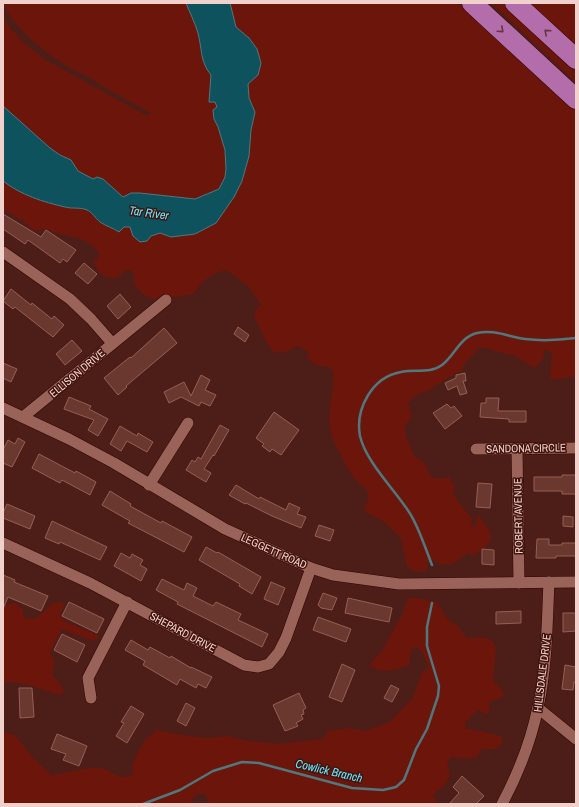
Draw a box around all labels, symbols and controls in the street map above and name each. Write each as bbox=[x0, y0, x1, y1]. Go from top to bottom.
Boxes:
one-way arrow bbox=[496, 25, 504, 32]
one-way arrow bbox=[544, 30, 552, 37]
water label: Tar River bbox=[128, 202, 170, 224]
street label: ELLISON DRIVE bbox=[46, 346, 108, 400]
street label: SANDONA CIRCLE bbox=[486, 440, 566, 456]
street label: ROBERT AVENUE bbox=[510, 478, 526, 554]
street label: LEGGETT ROAD bbox=[239, 530, 309, 572]
street label: SHEPARD DRIVE bbox=[147, 609, 219, 655]
street label: HILLSDALE DRIVE bbox=[530, 633, 554, 713]
water label: Cowlick Branch bbox=[294, 756, 364, 786]

